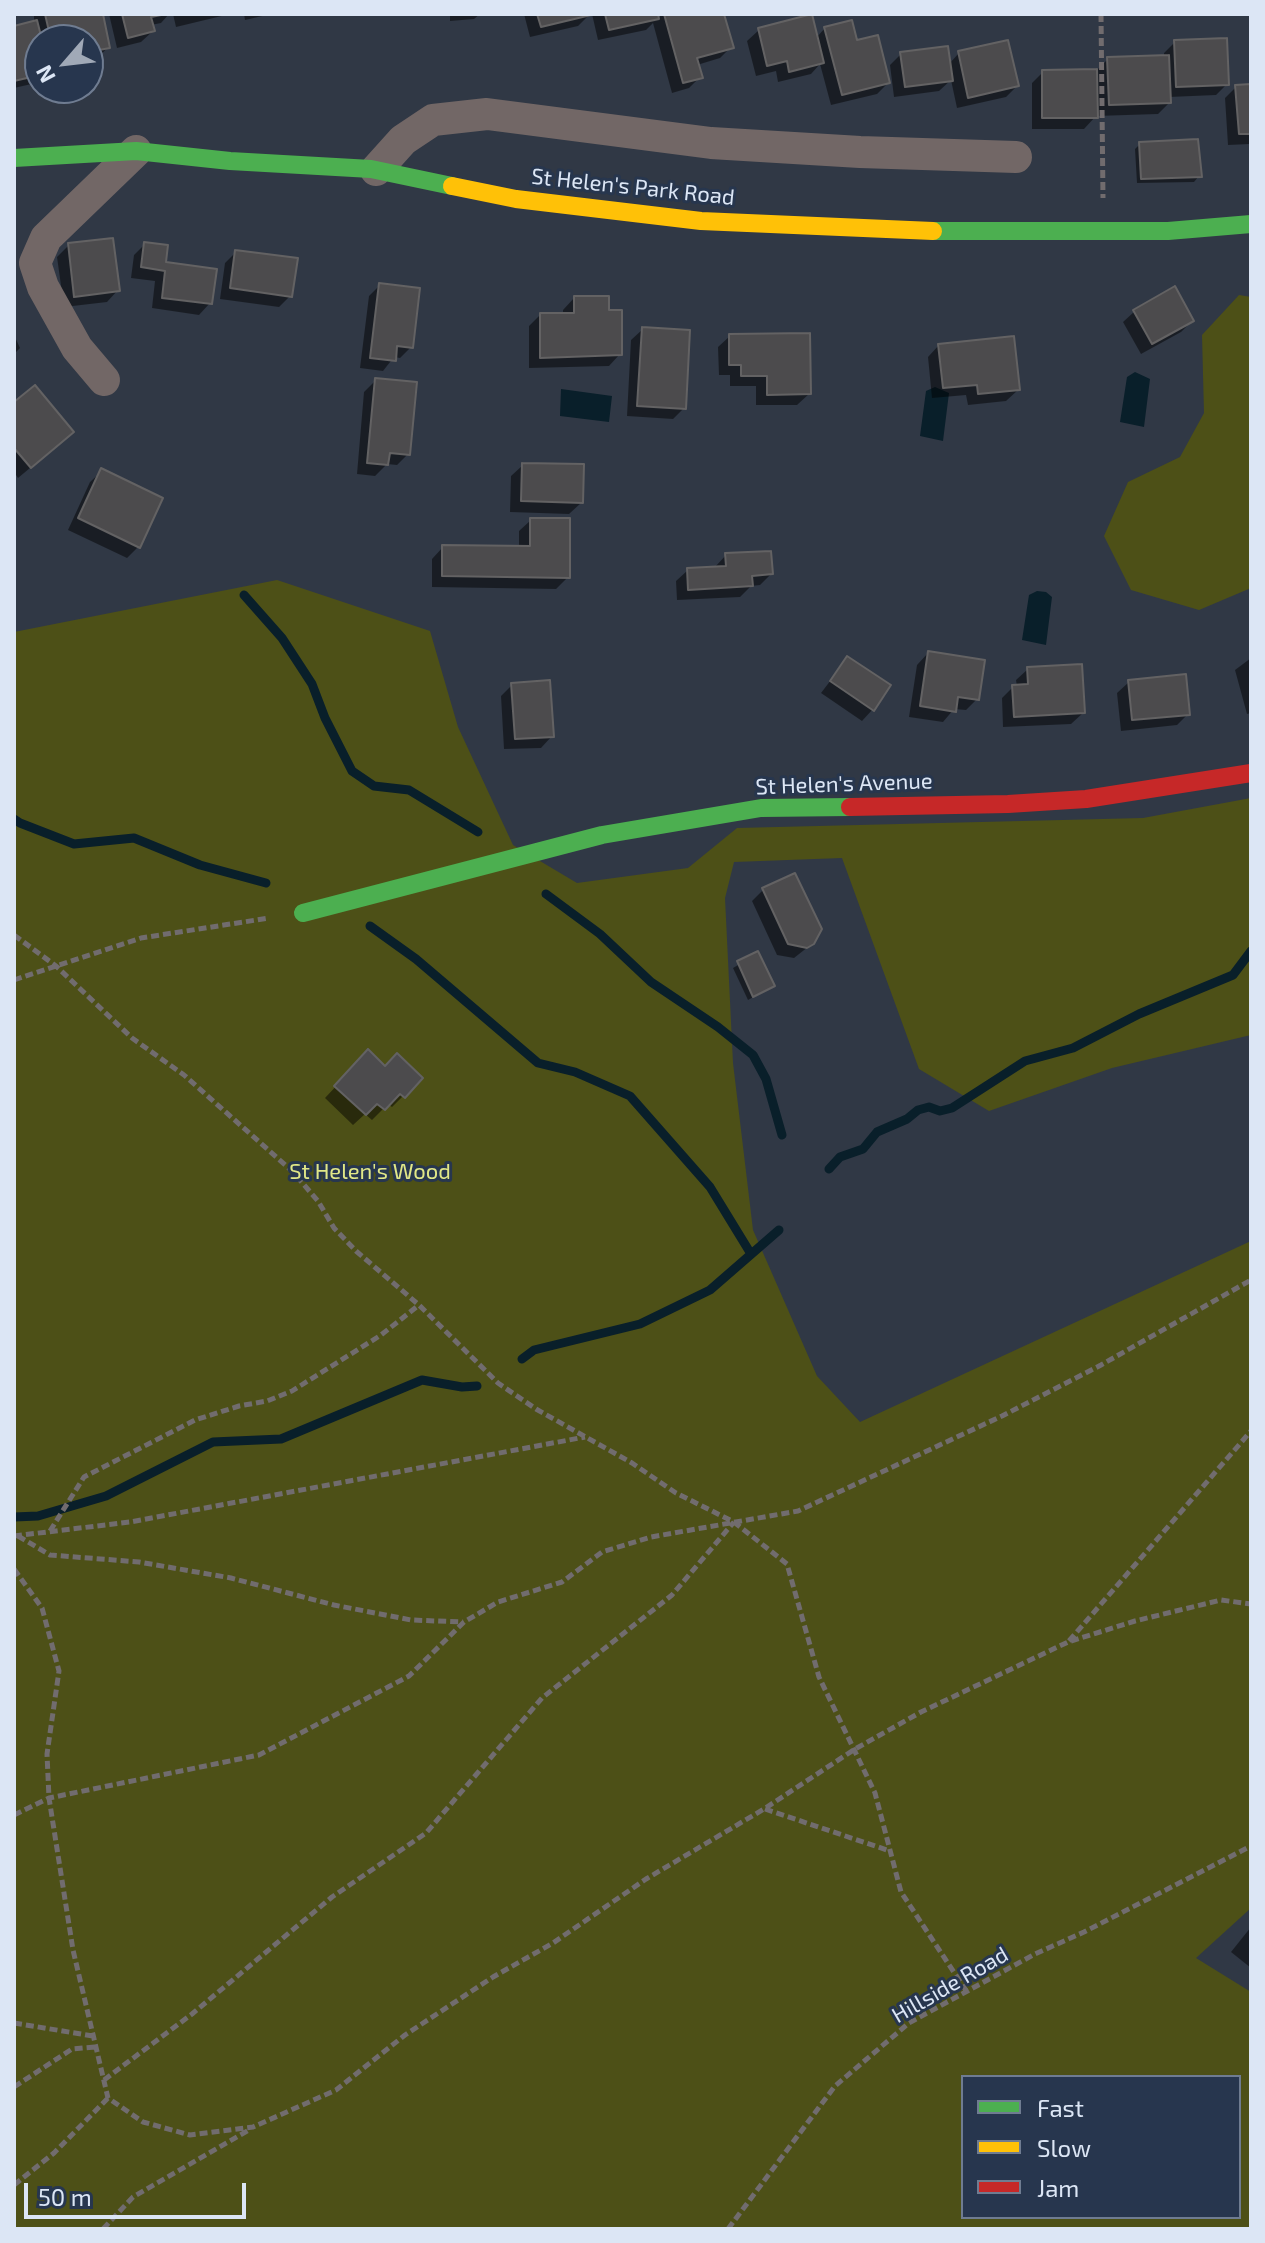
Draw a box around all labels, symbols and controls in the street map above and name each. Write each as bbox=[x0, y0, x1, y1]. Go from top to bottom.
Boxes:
north arrow bbox=[24, 24, 104, 104]
text: N bbox=[29, 61, 60, 87]
street label: St Helen's Park Road bbox=[530, 163, 736, 211]
street label: St Helen's Avenue bbox=[755, 768, 933, 800]
park label: St Helen's Wood bbox=[289, 1159, 451, 1185]
street label: Hillside Road bbox=[887, 1941, 1013, 2029]
legend bbox=[961, 2075, 1241, 2219]
text: Fast bbox=[1037, 2093, 1084, 2122]
text: Slow bbox=[1037, 2133, 1091, 2162]
scale bar bbox=[28, 2167, 250, 2217]
text: Jam bbox=[1037, 2173, 1079, 2202]
text: 50 m bbox=[38, 2182, 92, 2211]

